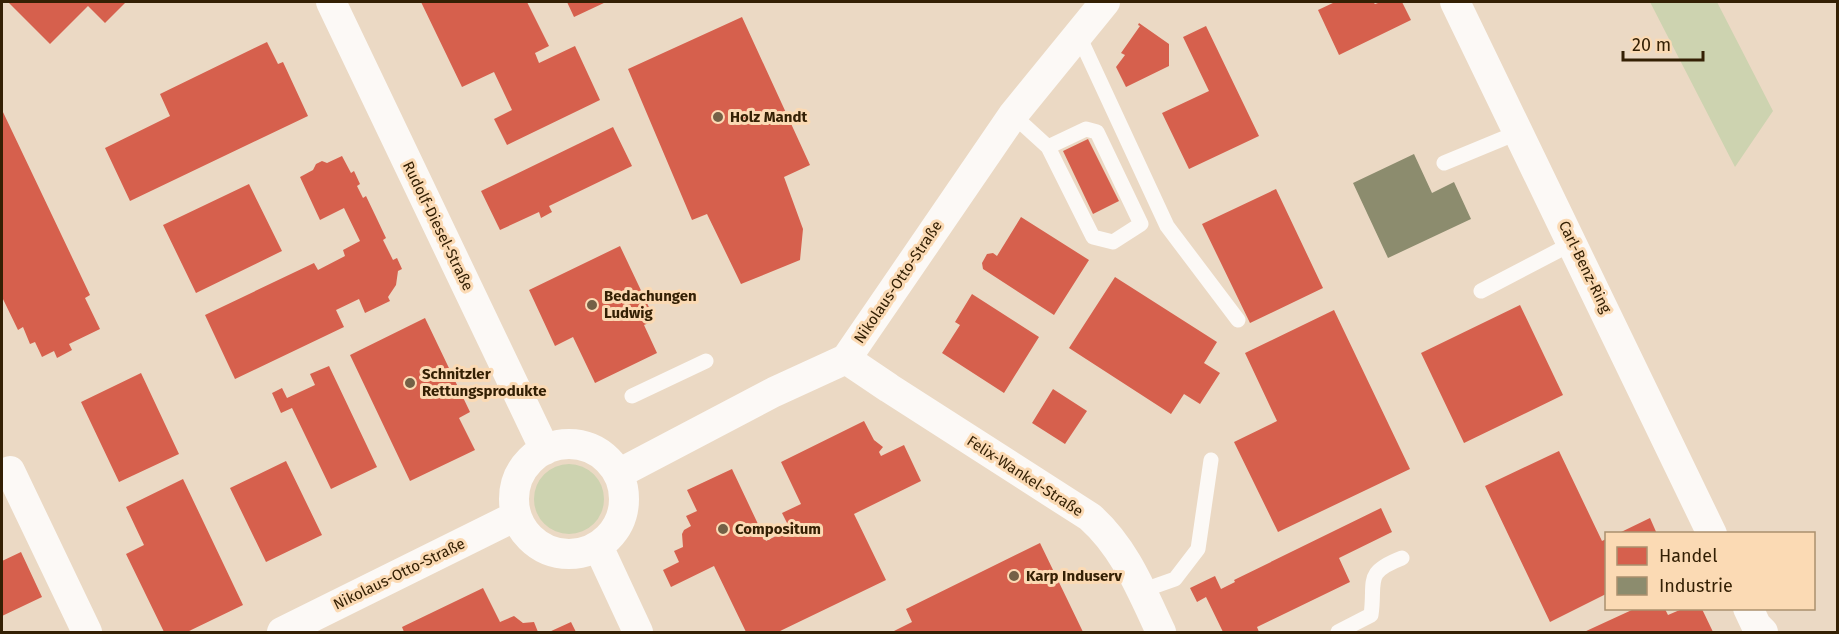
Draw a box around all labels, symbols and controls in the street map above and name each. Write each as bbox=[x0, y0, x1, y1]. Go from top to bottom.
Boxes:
scale bar bbox=[1623, 24, 1702, 62]
text: 20 m bbox=[1632, 34, 1671, 56]
place label: Holz Mandt bbox=[730, 108, 807, 126]
marker: Holz Mandt bbox=[711, 110, 725, 124]
street label: Rudolf-Diesel-Straße bbox=[399, 158, 477, 294]
street label: Nikolaus-Otto-Straße bbox=[850, 217, 946, 347]
street label: Carl-Benz-Ring bbox=[1555, 218, 1615, 316]
place label: Bedachungen Ludwig bbox=[604, 287, 697, 322]
marker: Bedachungen Ludwig bbox=[585, 298, 599, 312]
place label: Schnitzler Rettungsprodukte bbox=[422, 365, 546, 400]
marker: Schnitzler Rettungsprodukte bbox=[403, 376, 417, 390]
street label: Felix-Wankel-Straße bbox=[964, 432, 1086, 520]
place label: Compositum bbox=[735, 520, 821, 538]
marker: Compositum bbox=[716, 522, 730, 536]
legend bbox=[1605, 532, 1815, 610]
street label: Nikolaus-Otto-Straße bbox=[330, 534, 468, 614]
text: Handel bbox=[1659, 545, 1717, 567]
place label: Karp Induserv bbox=[1026, 567, 1122, 585]
marker: Karp Induserv bbox=[1007, 569, 1021, 583]
text: Industrie bbox=[1659, 575, 1733, 597]

